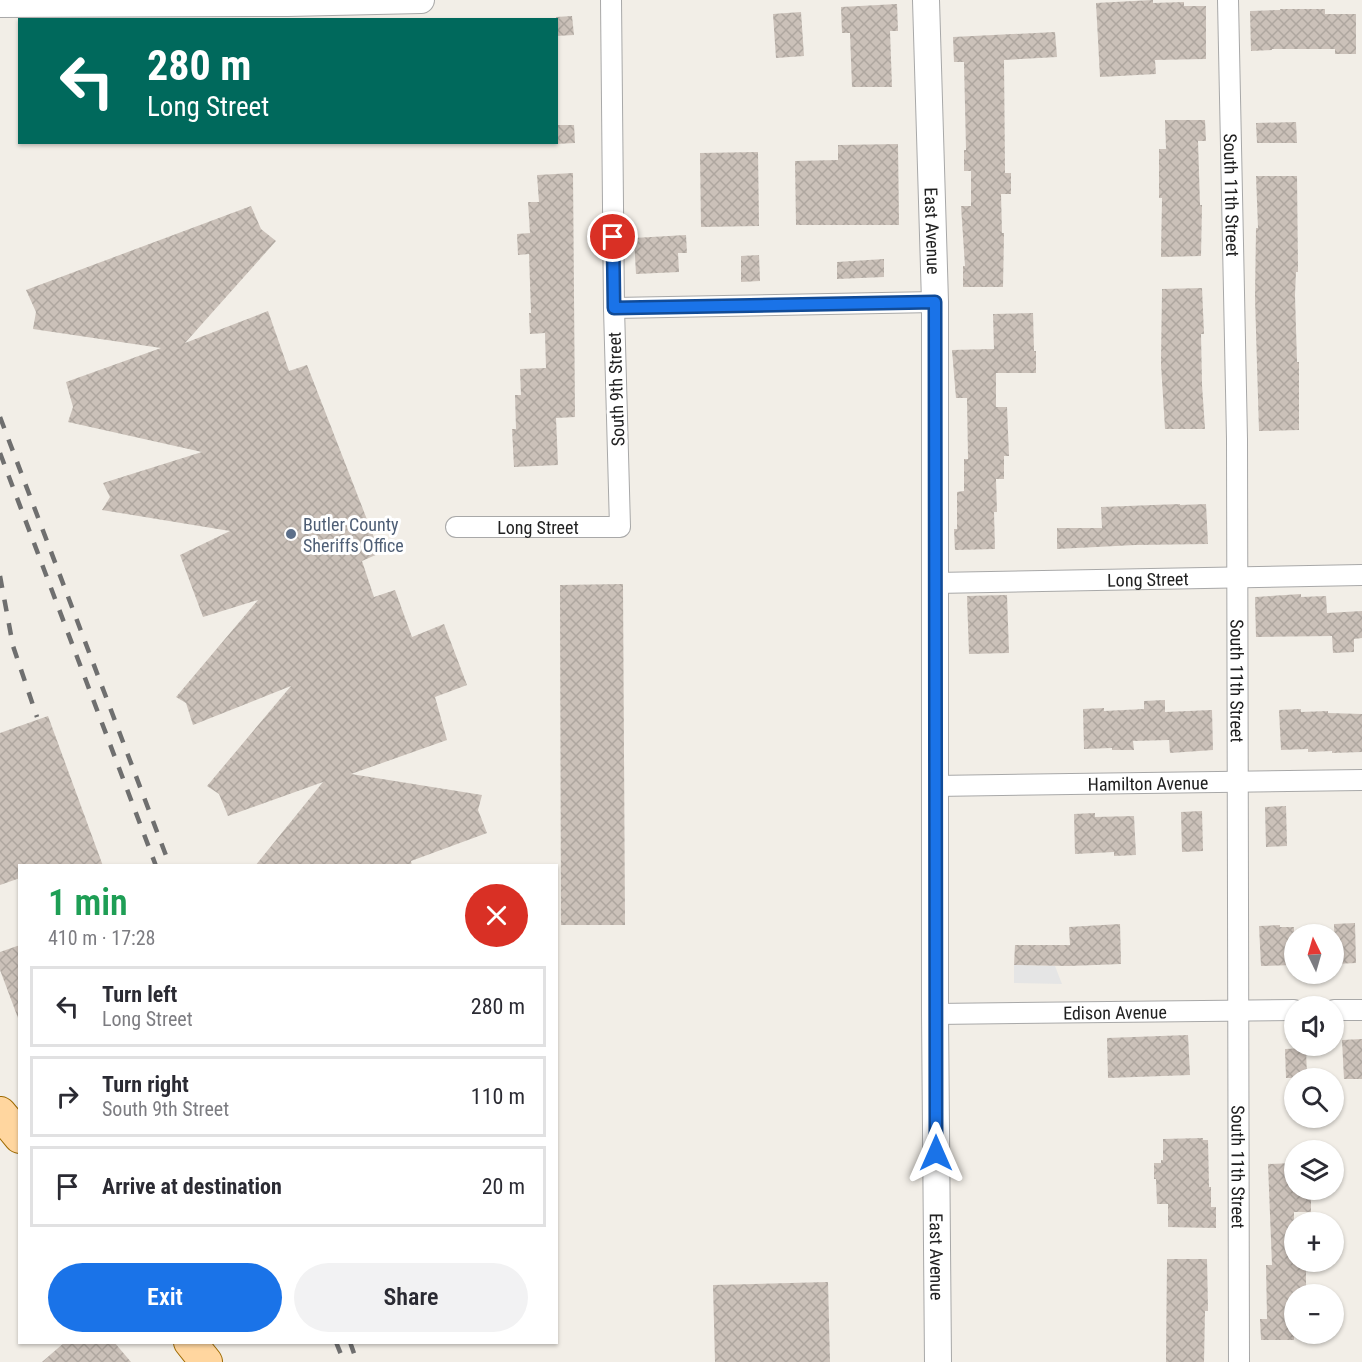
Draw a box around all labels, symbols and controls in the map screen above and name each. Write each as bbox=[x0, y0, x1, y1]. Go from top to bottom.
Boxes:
text: 280 m bbox=[147, 41, 252, 90]
icon: left bbox=[48, 42, 126, 120]
text: Long Street bbox=[147, 91, 269, 123]
street label: South 11th Street bbox=[1220, 133, 1244, 257]
street label: East Avenue bbox=[921, 187, 945, 275]
pin bbox=[587, 211, 638, 262]
icon: arrive bbox=[596, 220, 629, 253]
street label: South 9th Street bbox=[604, 331, 628, 447]
place label: Butler County Sheriffs Office bbox=[303, 514, 404, 556]
street label: Long Street bbox=[497, 517, 579, 538]
marker: Butler County Sheriffs Office bbox=[284, 527, 298, 541]
street label: Long Street bbox=[1107, 568, 1189, 590]
street label: South 11th Street bbox=[1227, 619, 1248, 743]
street label: Hamilton Avenue bbox=[1088, 772, 1208, 794]
text: 1 min bbox=[48, 882, 128, 924]
button: close bbox=[465, 884, 528, 947]
north arrow bbox=[1284, 924, 1344, 984]
map controls bbox=[1284, 924, 1344, 1344]
text: 410 m · 17:28 bbox=[48, 926, 155, 950]
text: Turn left bbox=[102, 982, 177, 1007]
icon: left bbox=[51, 990, 84, 1023]
text: 280 m bbox=[471, 994, 525, 1019]
button: sound bbox=[1284, 996, 1344, 1056]
street label: Edison Avenue bbox=[1063, 1001, 1167, 1023]
text: Long Street bbox=[102, 1007, 193, 1031]
button: search bbox=[1284, 1068, 1344, 1128]
text: Turn right bbox=[102, 1072, 189, 1097]
icon: right bbox=[51, 1080, 84, 1113]
text: 110 m bbox=[471, 1084, 525, 1109]
text: South 9th Street bbox=[102, 1097, 229, 1121]
street label: South 11th Street bbox=[1228, 1105, 1249, 1229]
position arrow bbox=[904, 1121, 968, 1185]
button: layers bbox=[1284, 1140, 1344, 1200]
icon: arrive bbox=[51, 1170, 84, 1203]
text: Arrive at destination bbox=[102, 1174, 282, 1199]
text: 20 m bbox=[482, 1174, 525, 1199]
button: + bbox=[1284, 1212, 1344, 1272]
street label: East Avenue bbox=[926, 1213, 948, 1301]
button: Exit bbox=[48, 1263, 282, 1332]
button: Share bbox=[294, 1263, 528, 1332]
button: − bbox=[1284, 1284, 1344, 1344]

